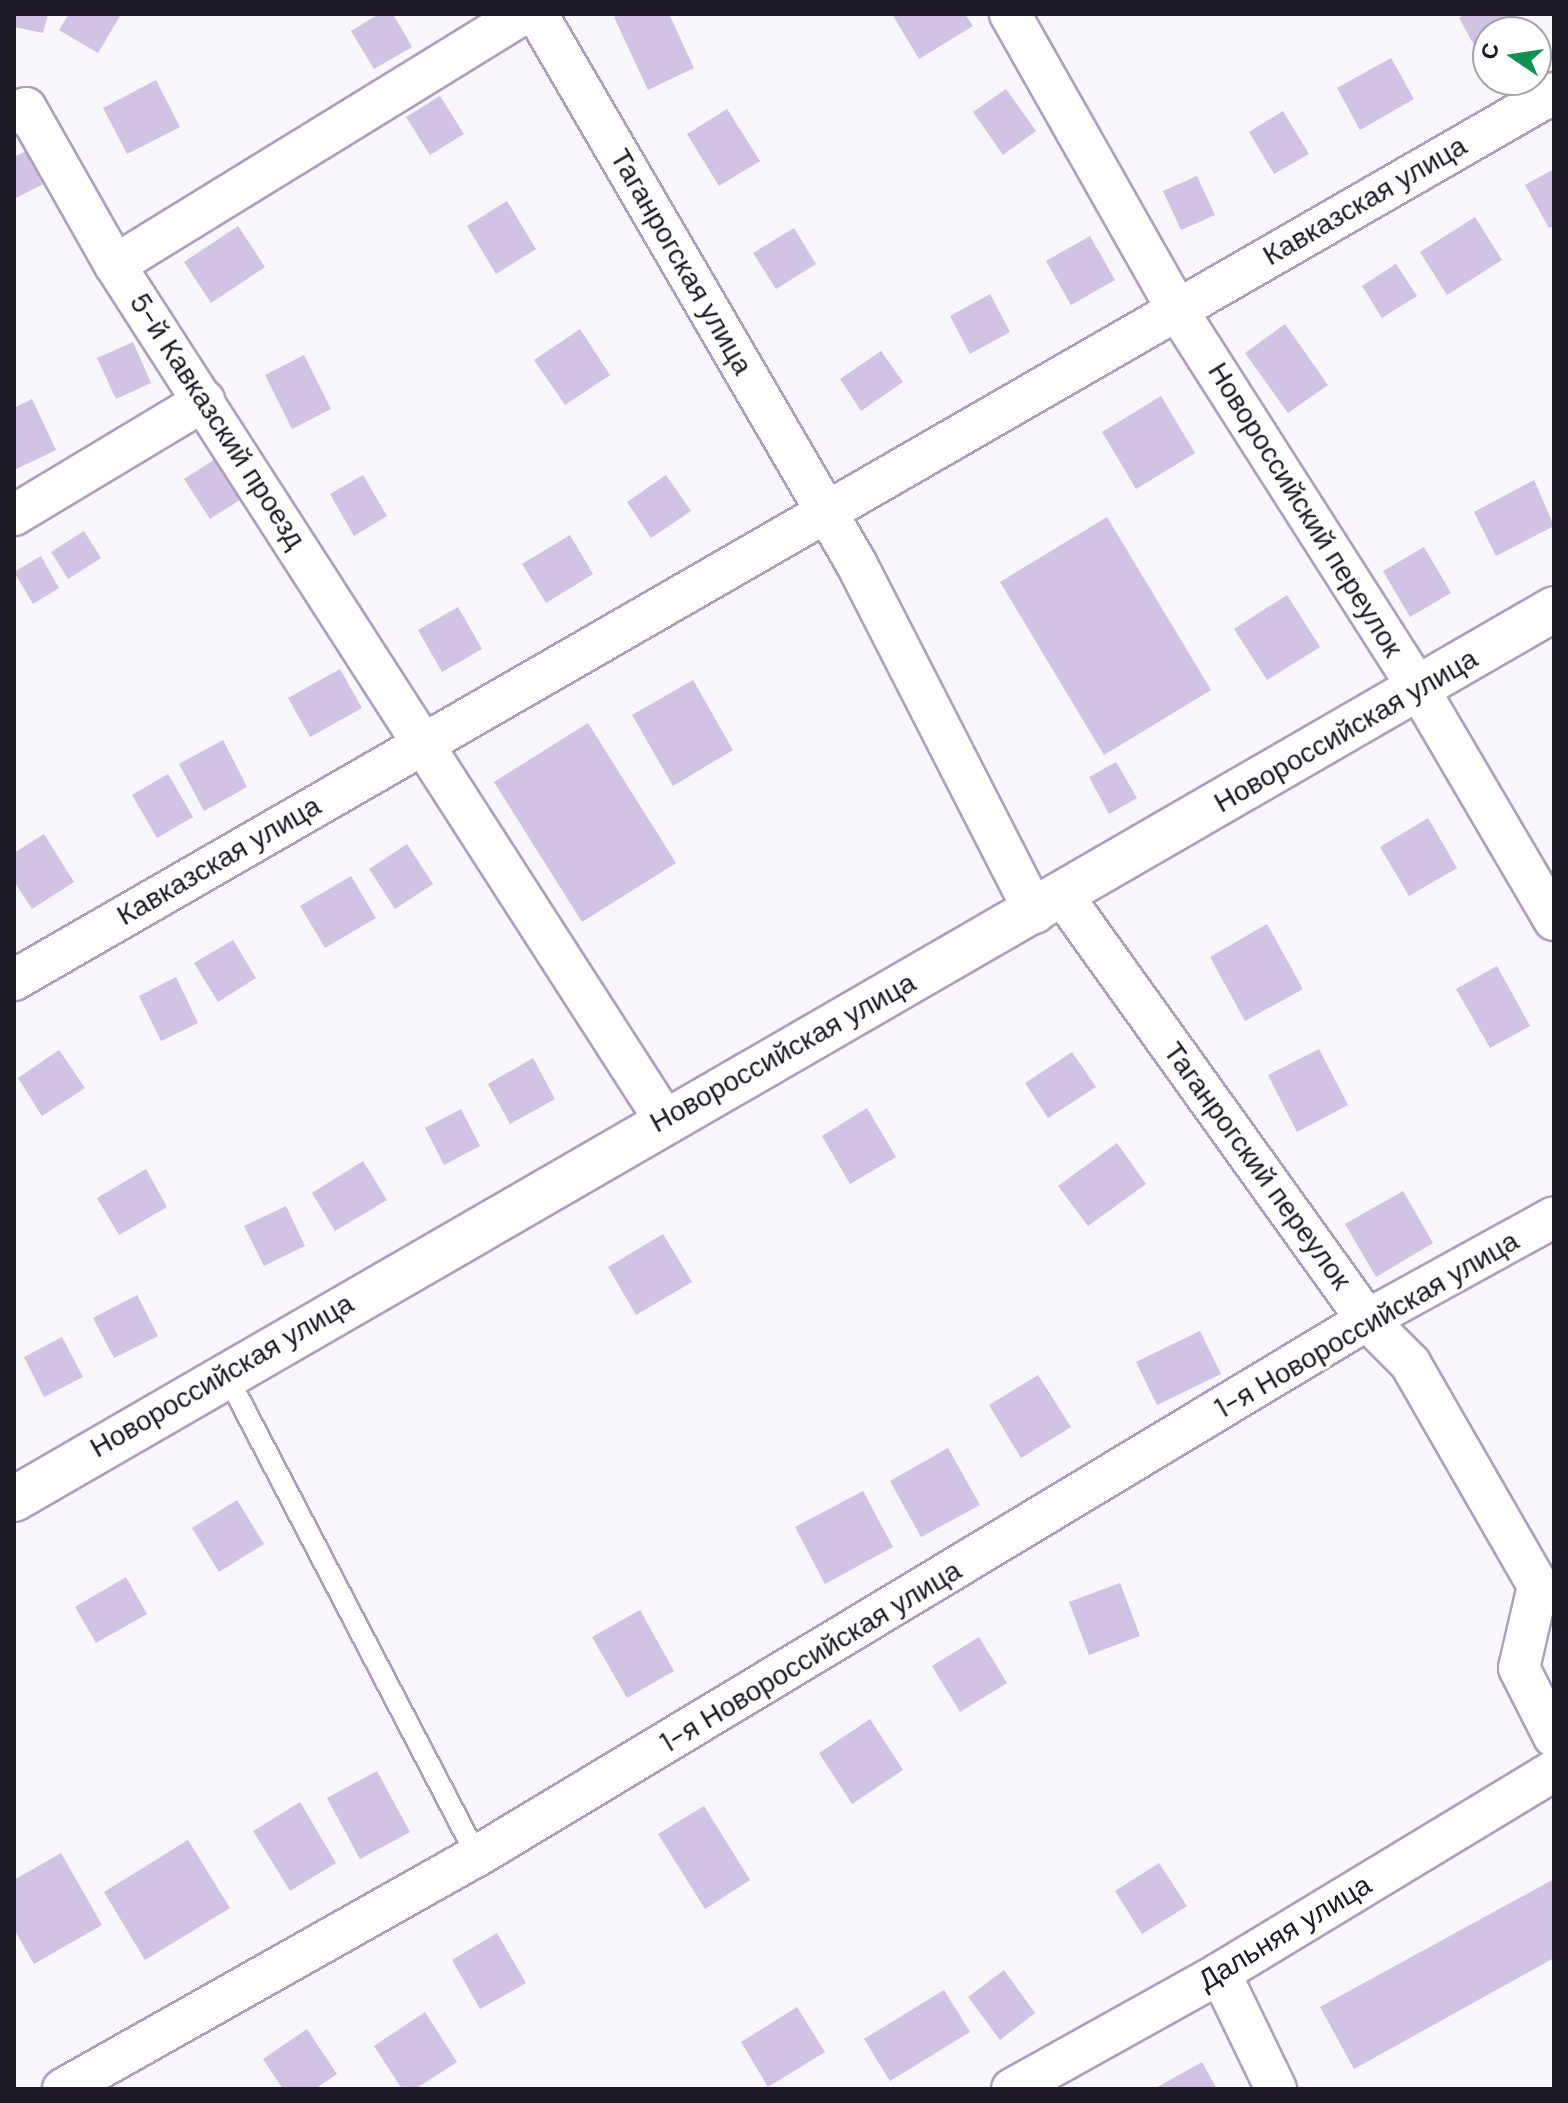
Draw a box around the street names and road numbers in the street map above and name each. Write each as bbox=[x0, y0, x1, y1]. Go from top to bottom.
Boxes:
street label: Кавказская улица bbox=[1257, 129, 1473, 273]
street label: Таганрогская улица bbox=[603, 143, 759, 381]
street label: 5-й Кавказский проезд bbox=[122, 287, 312, 555]
street label: Новороссийский переулок bbox=[1200, 357, 1410, 663]
street label: Новороссийская улица bbox=[1208, 642, 1484, 820]
street label: Кавказская улица bbox=[111, 789, 327, 933]
street label: Новороссийская улица bbox=[644, 966, 922, 1140]
street label: Таганрогский переулок bbox=[1156, 1036, 1358, 1296]
street label: 1-я Новороссийская улица bbox=[1209, 1224, 1525, 1426]
street label: Новороссийская улица bbox=[84, 1287, 360, 1465]
street label: 1-я Новороссийская улица bbox=[655, 1554, 967, 1760]
street label: Дальняя улица bbox=[1192, 1868, 1378, 1998]

